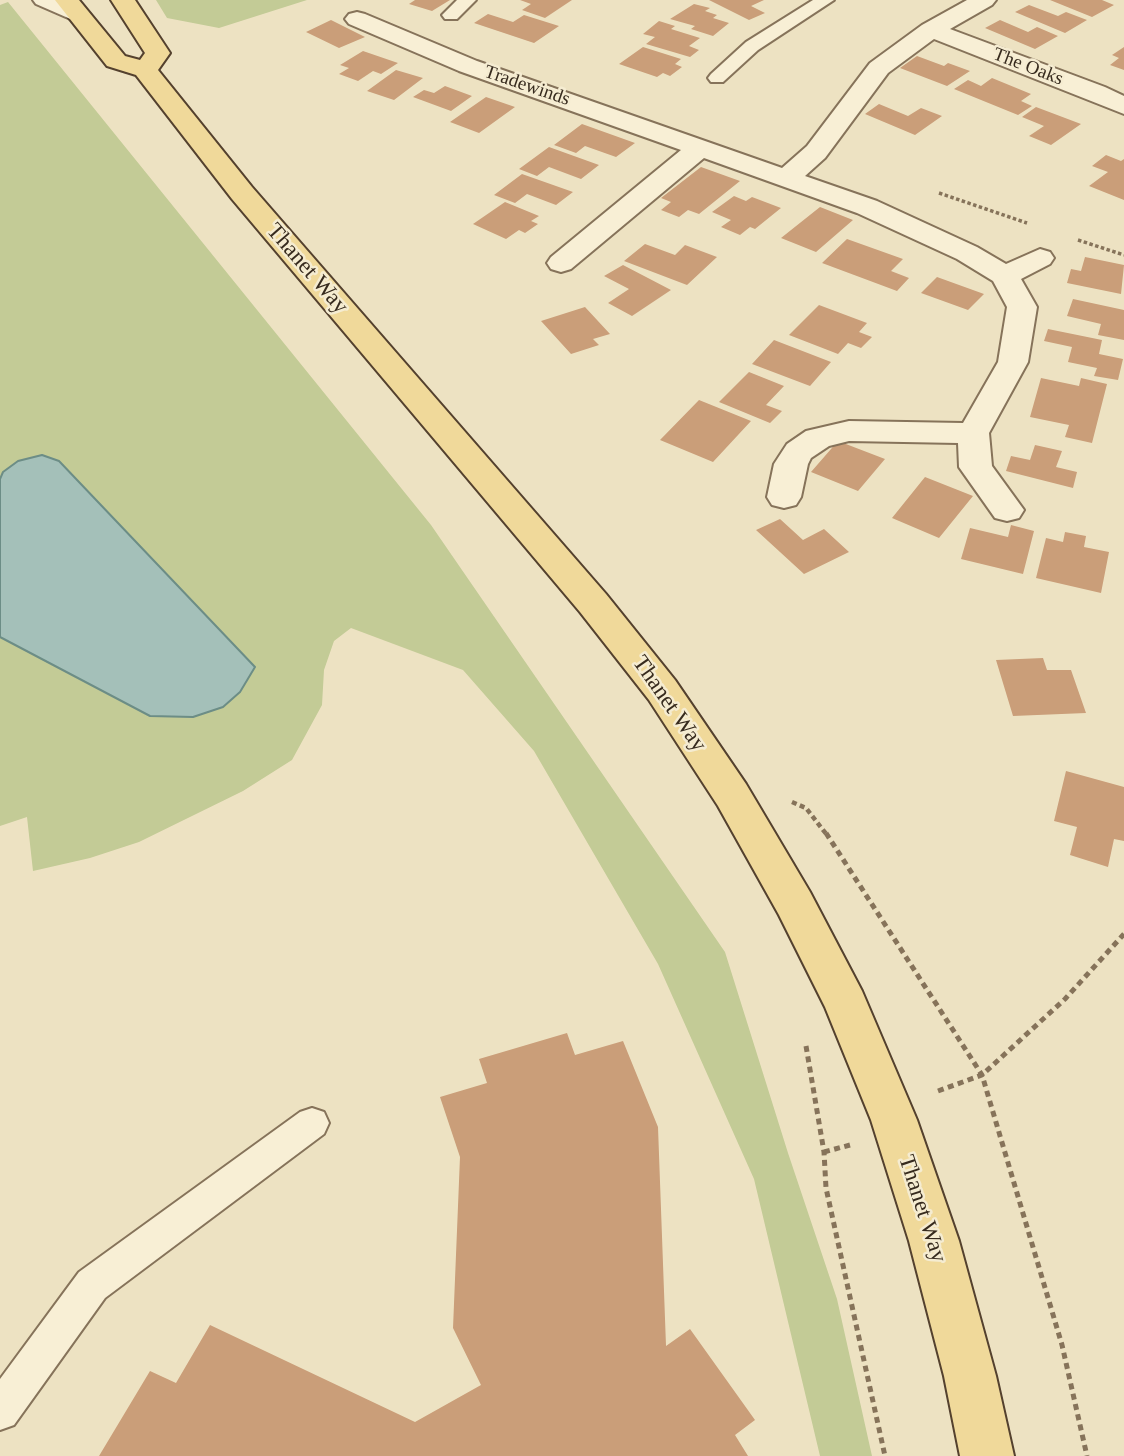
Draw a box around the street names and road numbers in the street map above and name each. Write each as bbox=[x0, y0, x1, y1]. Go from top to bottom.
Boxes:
street label: The Oaks bbox=[990, 43, 1066, 91]
street label: Tradewinds bbox=[481, 61, 573, 111]
street label: Thanet Way bbox=[260, 218, 354, 320]
street label: Thanet Way bbox=[626, 651, 712, 757]
street label: Thanet Way bbox=[892, 1152, 952, 1266]

